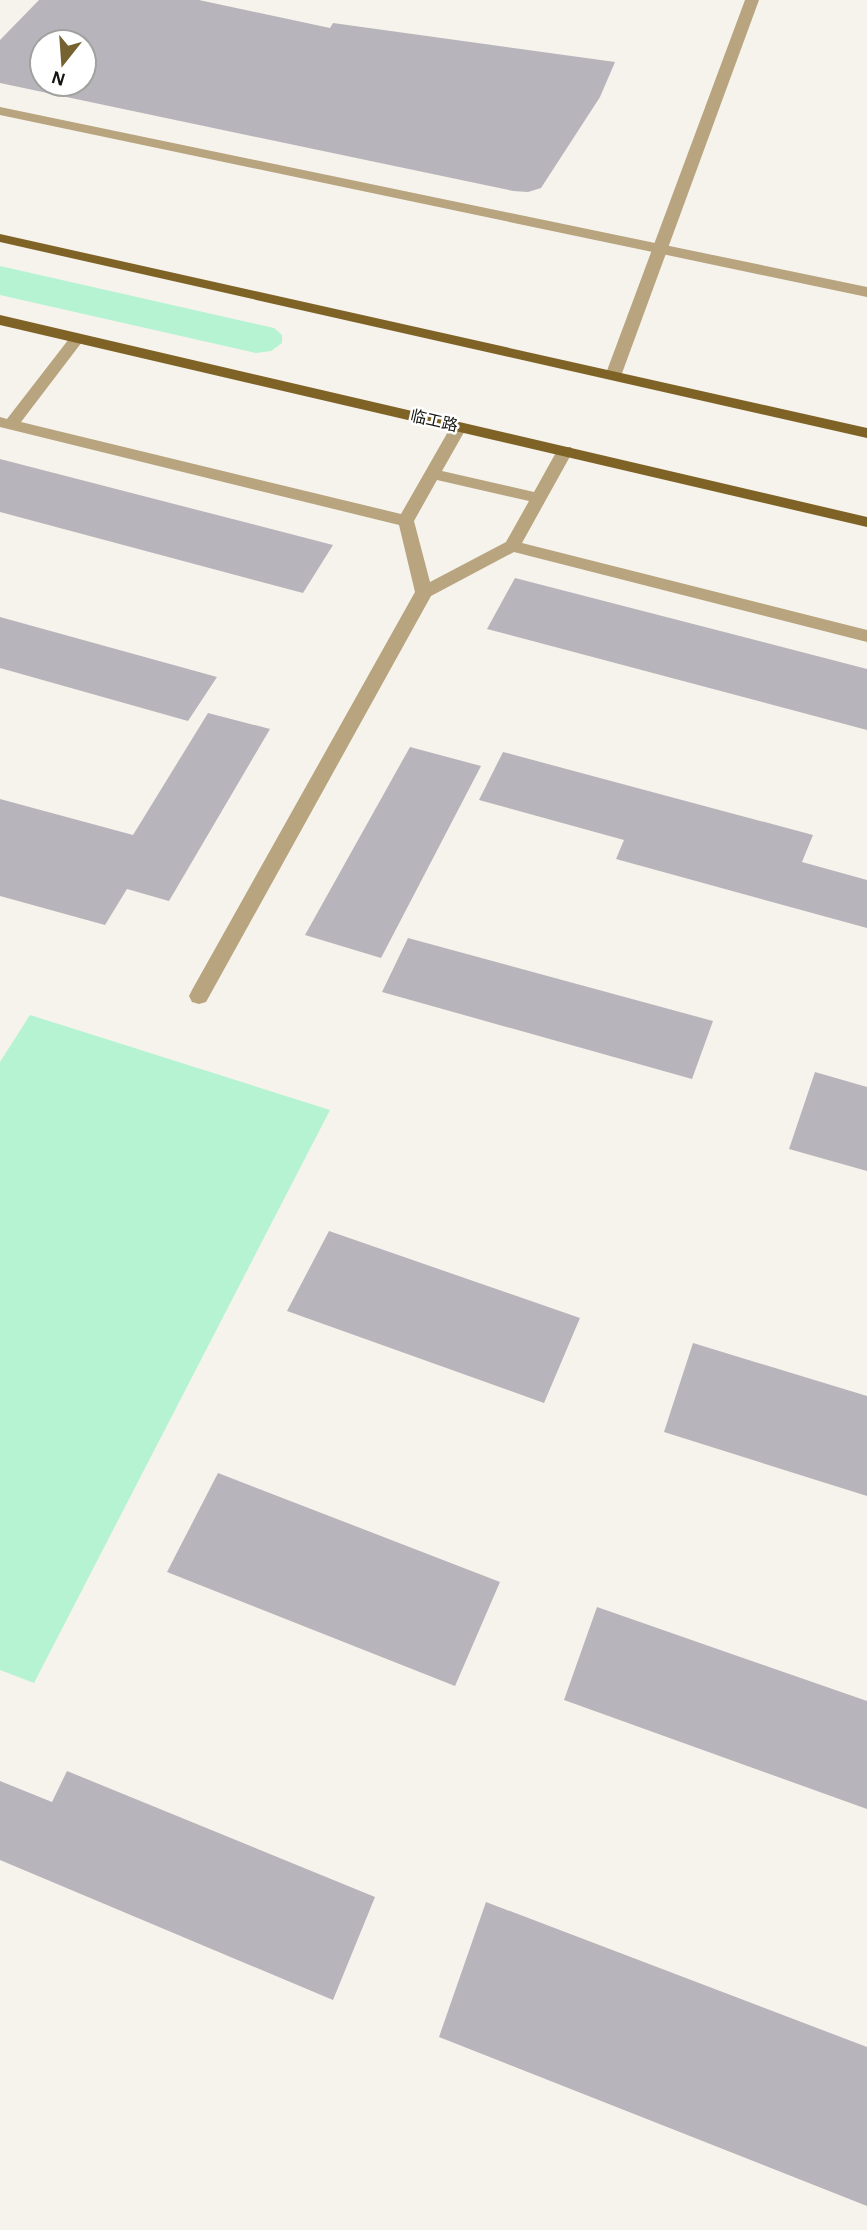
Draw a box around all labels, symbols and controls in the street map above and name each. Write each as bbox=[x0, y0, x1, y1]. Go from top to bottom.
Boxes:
north arrow bbox=[28, 28, 98, 98]
text: N bbox=[49, 67, 68, 89]
street label: 临工路 bbox=[409, 407, 459, 434]

